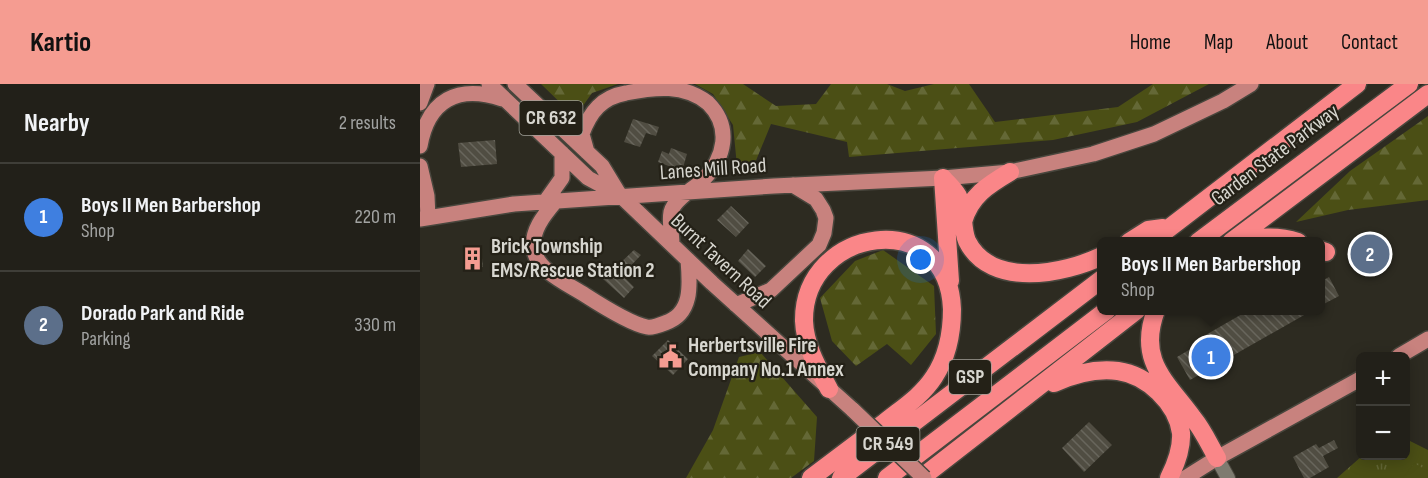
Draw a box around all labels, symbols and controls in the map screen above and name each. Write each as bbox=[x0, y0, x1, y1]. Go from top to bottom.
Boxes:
text: Kartio bbox=[30, 26, 91, 59]
text: Home bbox=[1130, 30, 1171, 55]
text: Map bbox=[1204, 30, 1233, 55]
text: About bbox=[1266, 30, 1308, 55]
text: Contact bbox=[1341, 30, 1398, 55]
street label: Garden State Parkway bbox=[1206, 99, 1344, 211]
road number: CR 632 bbox=[520, 101, 582, 135]
text: Nearby bbox=[24, 108, 90, 139]
text: 2 results bbox=[339, 111, 396, 135]
street label: Lanes Mill Road bbox=[659, 153, 767, 185]
text: Boys II Men Barbershop bbox=[81, 192, 261, 219]
text: 1 bbox=[40, 205, 47, 229]
text: 220 m bbox=[355, 205, 396, 229]
street label: Burnt Tavern Road bbox=[666, 208, 776, 314]
text: Shop bbox=[81, 219, 115, 243]
pin: 2 bbox=[1350, 232, 1390, 276]
place label: Brick Township EMS/Rescue Station 2 bbox=[491, 234, 654, 283]
popup bbox=[1097, 237, 1325, 315]
building icon: Brick Township EMS/Rescue Station 2 bbox=[460, 245, 486, 271]
your location bbox=[906, 245, 935, 274]
text: Boys II Men Barbershop bbox=[1121, 251, 1301, 278]
text: Shop bbox=[1121, 278, 1155, 302]
text: Dorado Park and Ride bbox=[81, 300, 244, 327]
text: 2 bbox=[39, 313, 48, 337]
text: 330 m bbox=[354, 313, 396, 337]
text: Parking bbox=[81, 327, 131, 351]
place label: Herbertsville Fire Company No.1 Annex bbox=[688, 333, 844, 382]
pin: 1 bbox=[1192, 334, 1230, 380]
public building icon: Herbertsville Fire Company No.1 Annex bbox=[657, 344, 683, 370]
map controls bbox=[1356, 352, 1410, 460]
button: + bbox=[1356, 352, 1410, 406]
road number: GSP bbox=[949, 360, 991, 394]
button: − bbox=[1356, 406, 1410, 460]
road number: CR 549 bbox=[856, 427, 920, 461]

